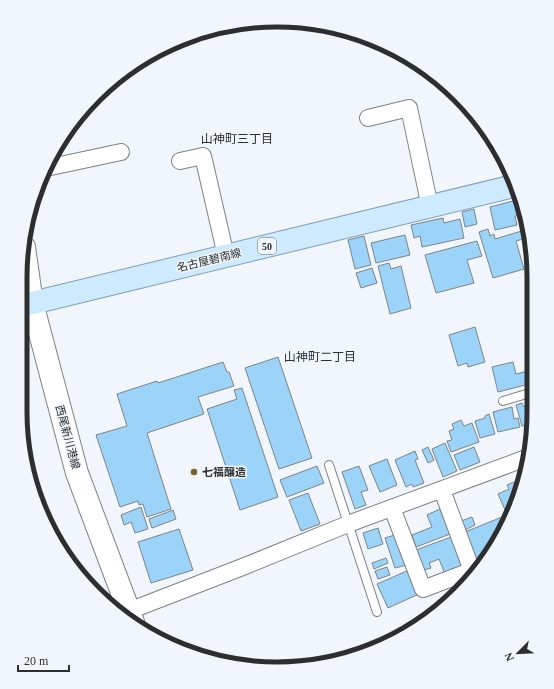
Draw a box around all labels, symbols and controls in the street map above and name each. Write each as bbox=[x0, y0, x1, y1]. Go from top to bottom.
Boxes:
district label: 山神町三丁目 bbox=[201, 132, 273, 146]
road number: 50 bbox=[258, 238, 276, 254]
street label: 名古屋碧南線 bbox=[176, 246, 242, 274]
district label: 山神町二丁目 bbox=[284, 350, 356, 364]
street label: 西尾新川港線 bbox=[54, 404, 82, 470]
place label: 七福醸造 bbox=[202, 466, 246, 478]
marker: 七福醸造 bbox=[189, 467, 199, 477]
north arrow bbox=[498, 633, 538, 673]
scale bar bbox=[18, 647, 69, 673]
text: N bbox=[502, 651, 516, 663]
text: 20 m bbox=[24, 654, 49, 668]

